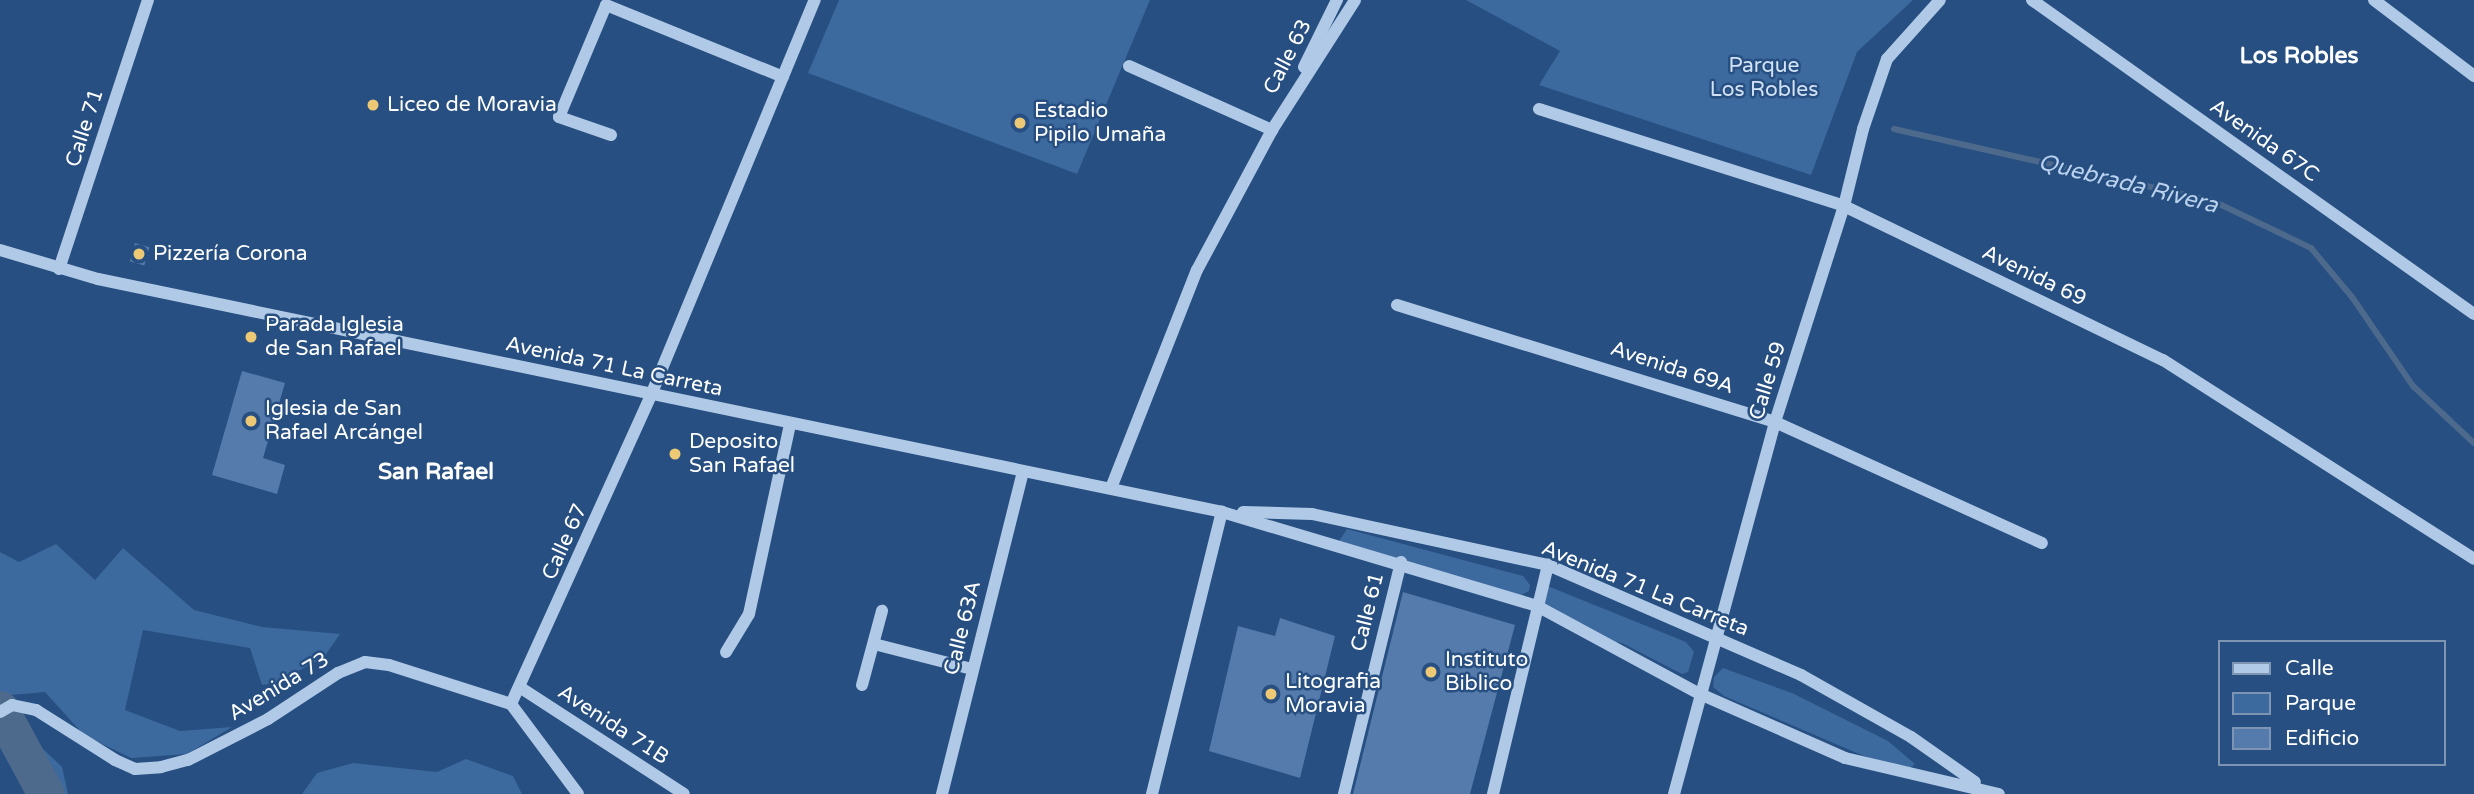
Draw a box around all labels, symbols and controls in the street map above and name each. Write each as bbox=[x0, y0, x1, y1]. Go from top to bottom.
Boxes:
street label: Calle 63 bbox=[1258, 15, 1318, 99]
district label: Los Robles bbox=[2240, 42, 2358, 70]
park label: Parque Los Robles bbox=[1710, 53, 1818, 103]
street label: Calle 71 bbox=[61, 86, 109, 170]
place label: Liceo de Moravia bbox=[387, 92, 557, 118]
street label: Avenida 67C bbox=[2205, 94, 2323, 188]
marker: Liceo de Moravia bbox=[365, 97, 381, 113]
place label: Estadio Pipilo Umaña bbox=[1034, 98, 1166, 148]
marker: Estadio Pipilo Umaña bbox=[1012, 115, 1028, 131]
water label: Quebrada Rivera bbox=[2035, 148, 2221, 220]
street label: Avenida 69 bbox=[1978, 240, 2090, 312]
place label: Pizzería Corona bbox=[153, 241, 308, 267]
marker: Pizzería Corona bbox=[131, 246, 147, 262]
place label: Parada Iglesia de San Rafael bbox=[265, 312, 404, 362]
marker: Parada Iglesia de San Rafael bbox=[243, 329, 259, 345]
street label: Avenida 71 La Carreta bbox=[503, 332, 725, 402]
street label: Avenida 69A bbox=[1607, 336, 1737, 400]
street label: Calle 59 bbox=[1744, 339, 1792, 423]
place label: Iglesia de San Rafael Arcángel bbox=[265, 396, 423, 446]
marker: Iglesia de San Rafael Arcángel bbox=[243, 413, 259, 429]
place label: Deposito San Rafael bbox=[689, 429, 795, 479]
marker: Deposito San Rafael bbox=[667, 446, 683, 462]
district label: San Rafael bbox=[378, 458, 494, 486]
street label: Calle 67 bbox=[537, 500, 593, 584]
street label: Avenida 71 La Carreta bbox=[1538, 536, 1752, 642]
street label: Calle 61 bbox=[1346, 570, 1390, 654]
street label: Calle 63A bbox=[939, 578, 987, 678]
legend bbox=[2218, 640, 2446, 766]
street label: Avenida 73 bbox=[224, 647, 334, 727]
place label: Instituto Biblico bbox=[1445, 647, 1528, 697]
text: Calle bbox=[2285, 656, 2334, 681]
marker: Instituto Biblico bbox=[1423, 664, 1439, 680]
place label: Litografia Moravia bbox=[1285, 669, 1381, 719]
street label: Avenida 71B bbox=[553, 680, 673, 770]
marker: Litografia Moravia bbox=[1263, 686, 1279, 702]
text: Parque bbox=[2285, 691, 2356, 716]
text: Edificio bbox=[2285, 726, 2359, 751]

